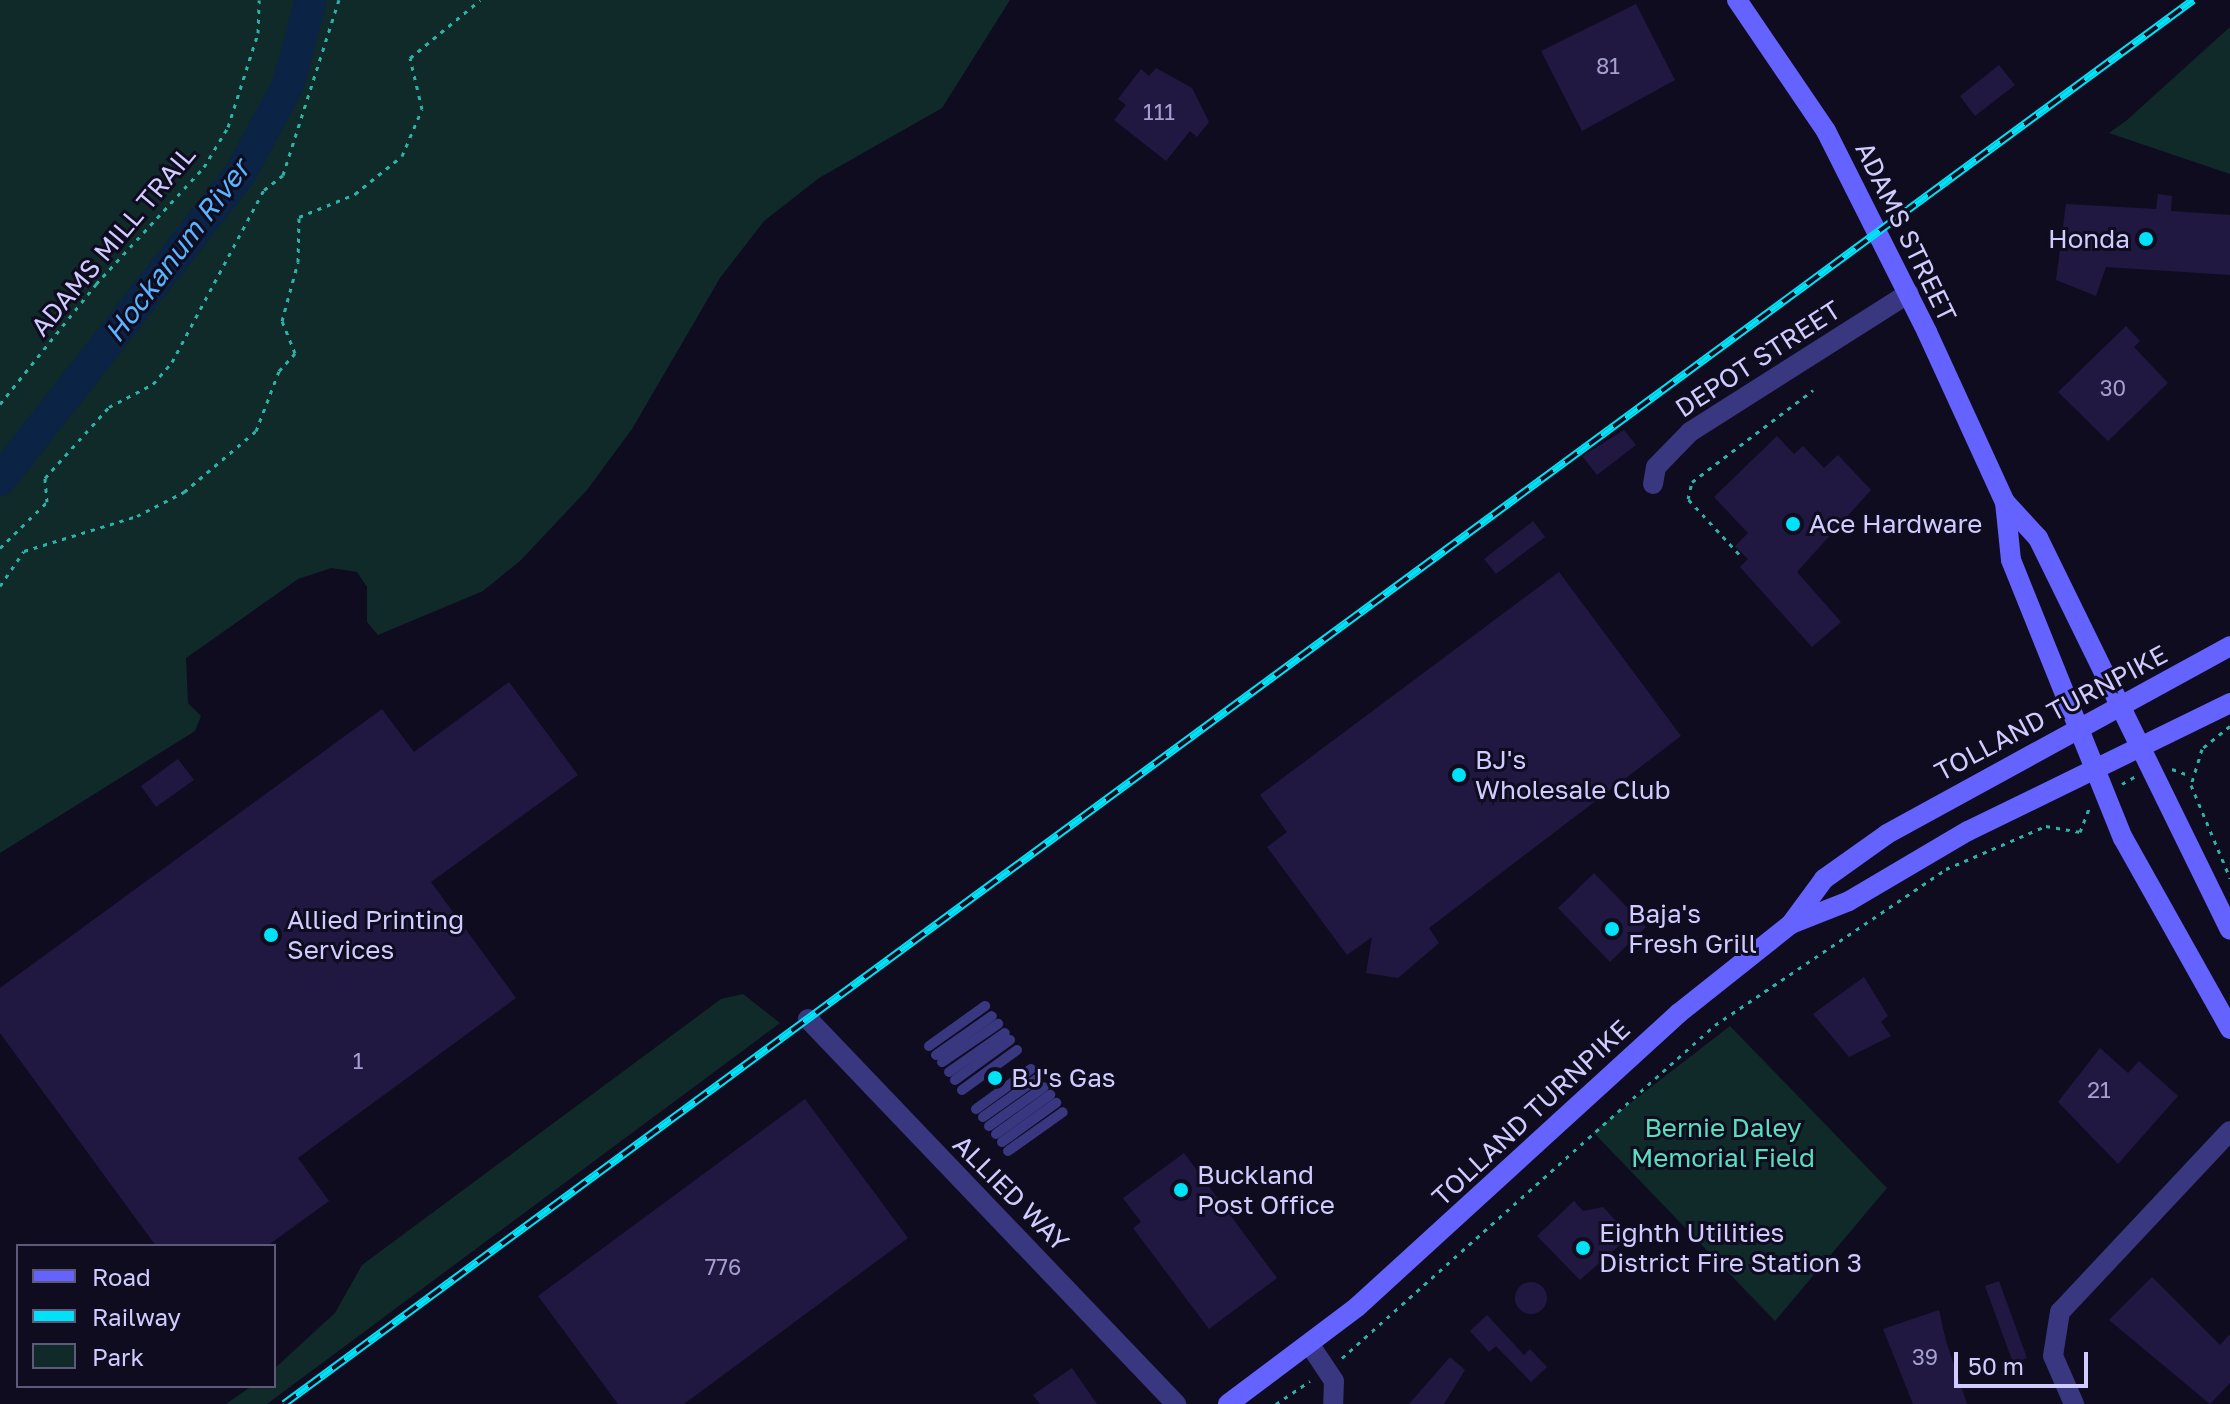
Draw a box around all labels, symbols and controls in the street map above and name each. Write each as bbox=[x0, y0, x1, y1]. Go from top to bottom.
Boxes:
house number: 81 bbox=[1596, 53, 1620, 79]
house number: 111 bbox=[1143, 99, 1175, 125]
street label: ADAMS STREET bbox=[1849, 137, 1963, 327]
street label: ADAMS MILL TRAIL bbox=[24, 139, 202, 343]
water label: Hockanum River bbox=[98, 153, 256, 349]
place label: Honda bbox=[2048, 223, 2130, 255]
marker: Honda bbox=[2137, 230, 2155, 248]
street label: DEPOT STREET bbox=[1670, 294, 1846, 424]
house number: 30 bbox=[2100, 375, 2126, 401]
place label: Ace Hardware bbox=[1809, 508, 1982, 540]
marker: Ace Hardware bbox=[1784, 515, 1802, 533]
street label: TOLLAND TURNPIKE bbox=[1929, 639, 2173, 787]
place label: BJ's Wholesale Club bbox=[1475, 744, 1671, 806]
marker: BJ's Wholesale Club bbox=[1450, 766, 1468, 784]
place label: Baja's Fresh Grill bbox=[1628, 898, 1757, 960]
place label: Allied Printing Services bbox=[287, 904, 464, 966]
marker: Baja's Fresh Grill bbox=[1603, 920, 1621, 938]
marker: Allied Printing Services bbox=[262, 926, 280, 944]
street label: TOLLAND TURNPIKE bbox=[1426, 1013, 1636, 1213]
house number: 1 bbox=[353, 1048, 363, 1074]
place label: BJ's Gas bbox=[1011, 1062, 1116, 1094]
marker: BJ's Gas bbox=[986, 1069, 1004, 1087]
house number: 21 bbox=[2087, 1077, 2111, 1103]
park label: Bernie Daley Memorial Field bbox=[1631, 1112, 1815, 1174]
street label: ALLIED WAY bbox=[947, 1129, 1075, 1257]
place label: Buckland Post Office bbox=[1197, 1159, 1335, 1220]
marker: Buckland Post Office bbox=[1172, 1181, 1190, 1199]
place label: Eighth Utilities District Fire Station 3 bbox=[1599, 1217, 1862, 1278]
marker: Eighth Utilities District Fire Station 3 bbox=[1574, 1239, 1592, 1257]
legend bbox=[16, 1244, 276, 1388]
house number: 776 bbox=[705, 1254, 741, 1280]
text: Road bbox=[92, 1262, 151, 1291]
text: Railway bbox=[92, 1302, 181, 1331]
scale bar bbox=[1958, 1336, 2092, 1386]
text: Park bbox=[92, 1342, 144, 1371]
house number: 39 bbox=[1912, 1344, 1938, 1370]
text: 50 m bbox=[1968, 1351, 2024, 1380]

